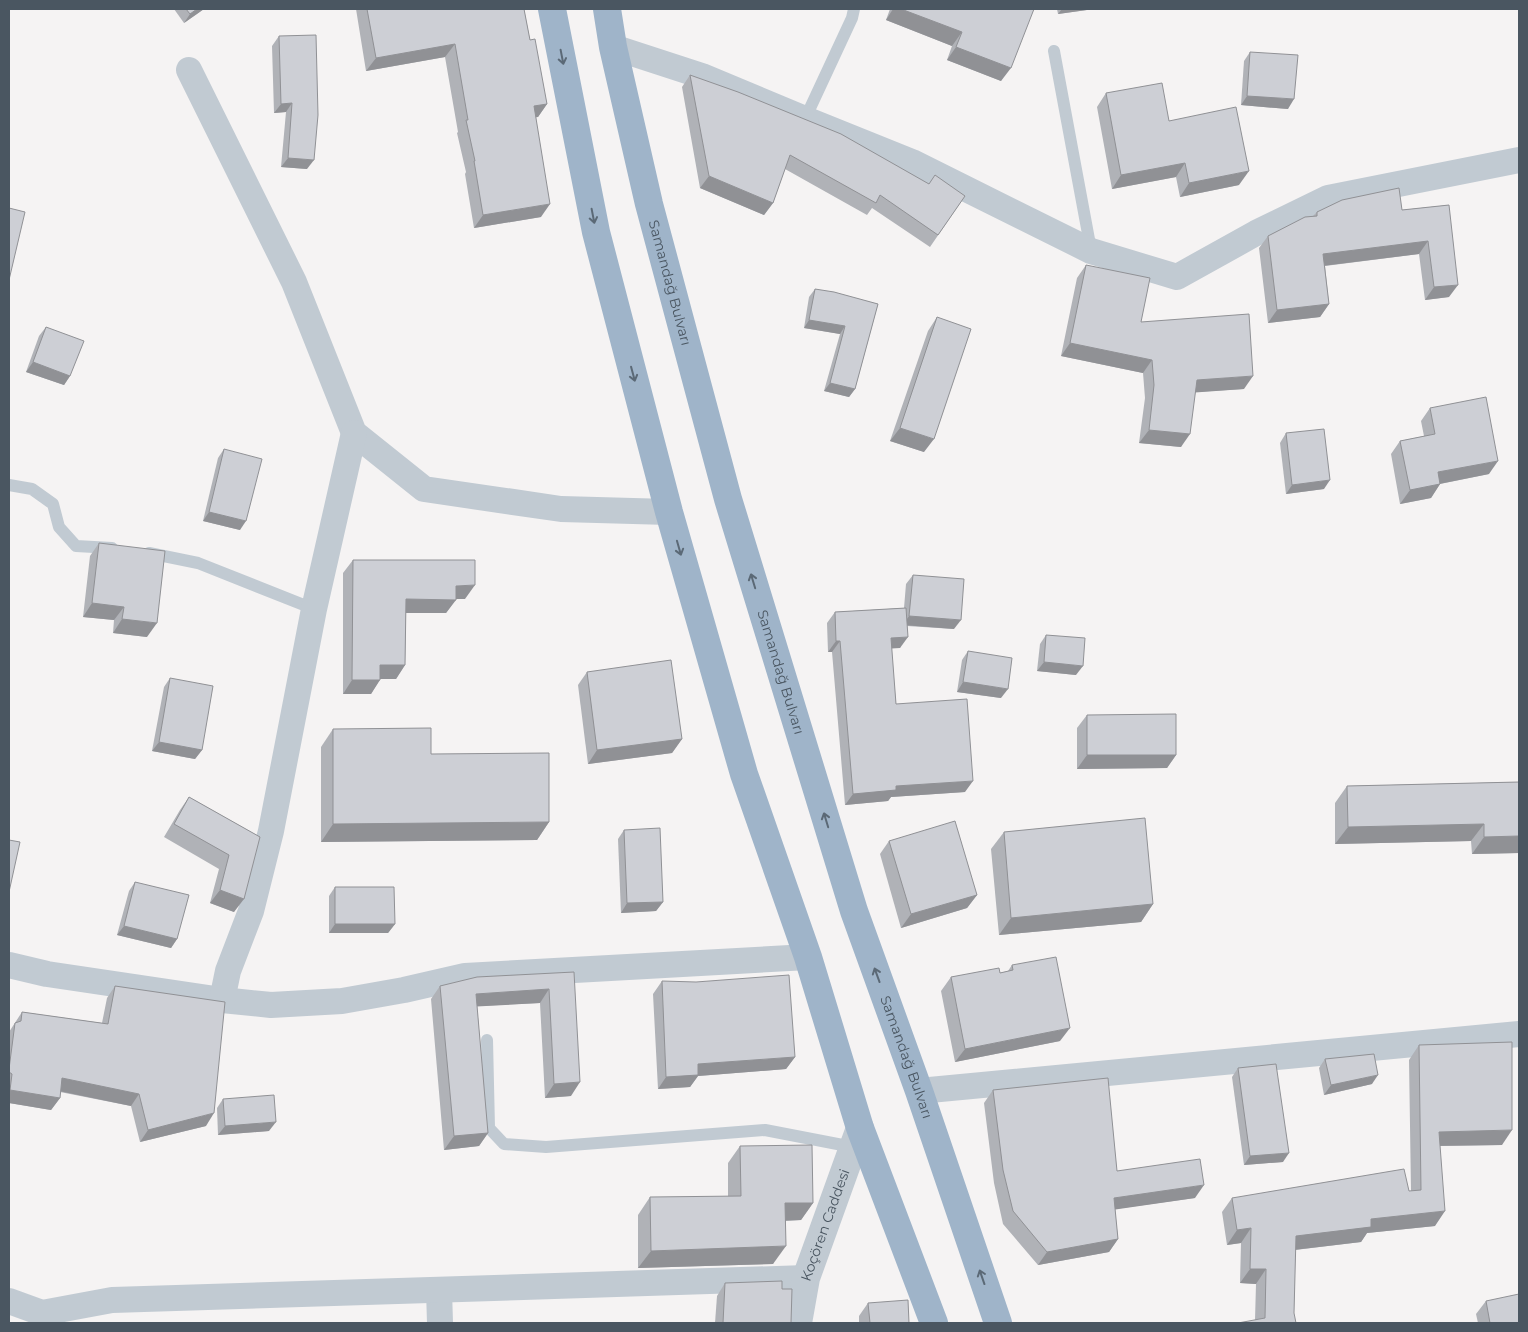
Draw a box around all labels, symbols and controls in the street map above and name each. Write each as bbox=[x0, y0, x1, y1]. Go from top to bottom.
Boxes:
one-way arrow bbox=[557, 48, 567, 64]
one-way arrow bbox=[589, 208, 598, 224]
street label: Samandağ Bulvarı bbox=[645, 218, 695, 347]
one-way arrow bbox=[629, 365, 638, 381]
one-way arrow bbox=[675, 539, 684, 555]
one-way arrow bbox=[748, 574, 758, 590]
street label: Samandağ Bulvarı bbox=[753, 608, 808, 737]
one-way arrow bbox=[821, 813, 831, 829]
one-way arrow bbox=[872, 968, 881, 983]
street label: Samandağ Bulvarı bbox=[876, 993, 937, 1121]
street label: Koçören Caddesi bbox=[797, 1166, 854, 1284]
one-way arrow bbox=[977, 1270, 986, 1285]

